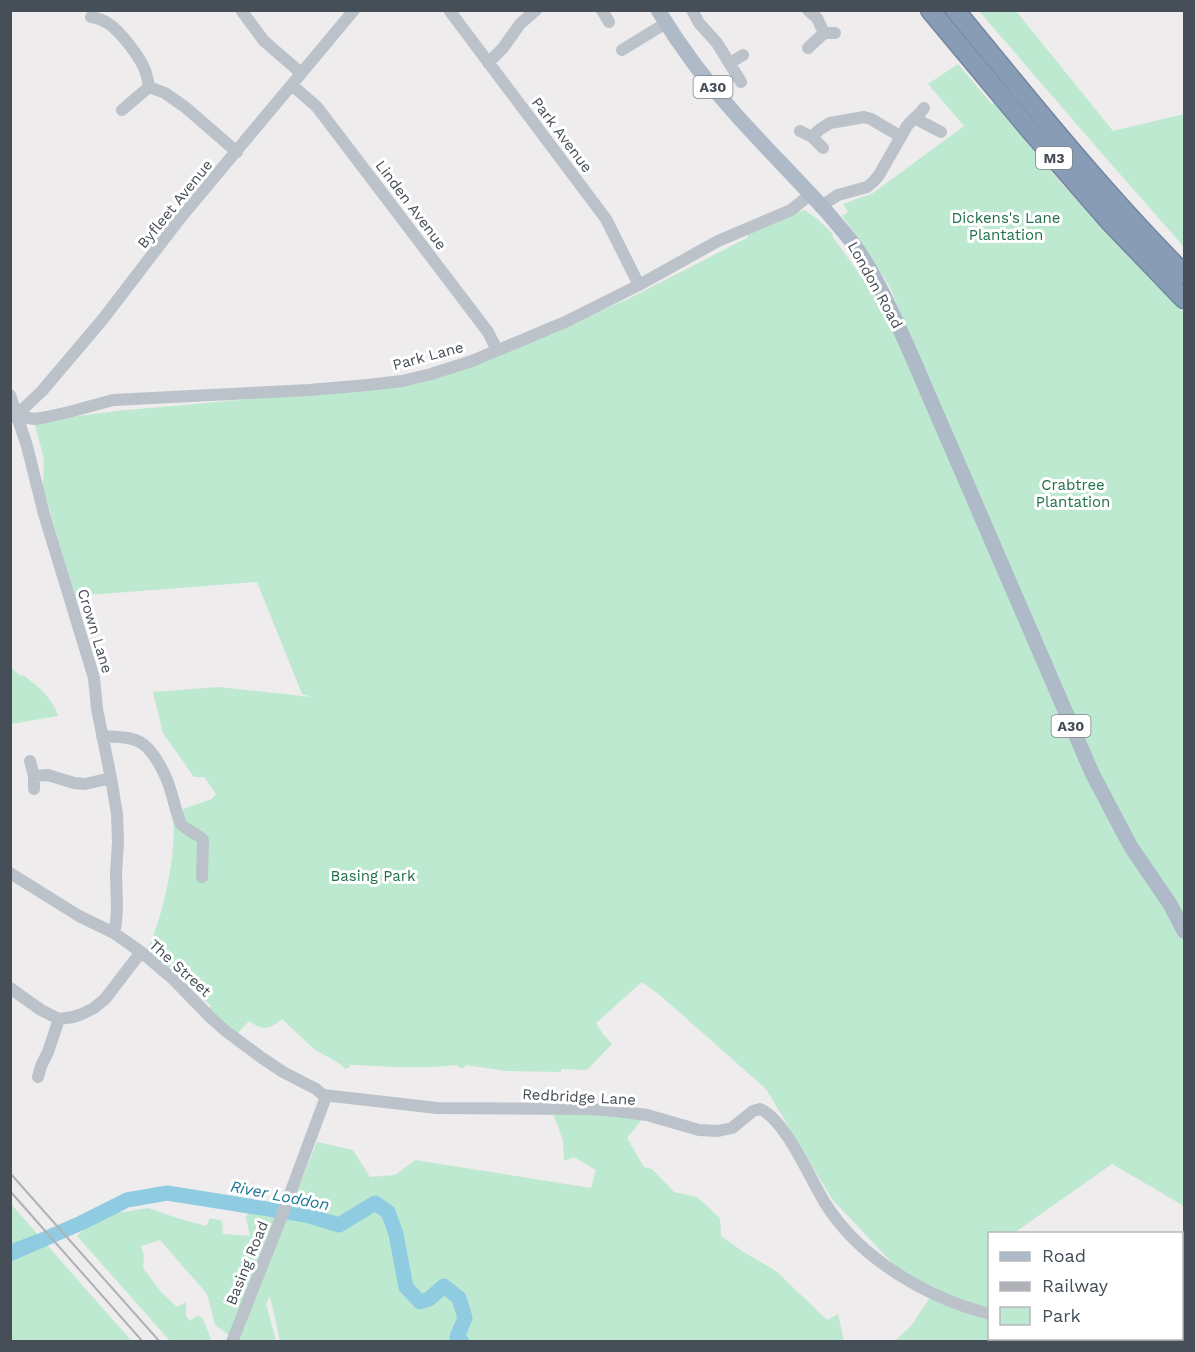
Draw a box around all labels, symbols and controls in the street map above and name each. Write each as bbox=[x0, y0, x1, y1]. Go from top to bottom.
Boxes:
road number: A30 bbox=[694, 76, 732, 98]
street label: Park Avenue bbox=[528, 94, 596, 176]
road number: M3 bbox=[1036, 147, 1072, 169]
street label: Byfleet Avenue bbox=[134, 156, 216, 252]
street label: Linden Avenue bbox=[372, 157, 450, 253]
park label: Dickens's Lane Plantation bbox=[952, 209, 1060, 244]
street label: London Road bbox=[844, 238, 906, 332]
street label: Park Lane bbox=[391, 338, 465, 374]
park label: Crabtree Plantation bbox=[1036, 476, 1110, 511]
street label: Crown Lane bbox=[74, 587, 116, 675]
road number: A30 bbox=[1052, 715, 1090, 737]
park label: Basing Park bbox=[331, 867, 416, 885]
street label: The Street bbox=[145, 936, 215, 1001]
street label: Redbridge Lane bbox=[522, 1085, 636, 1109]
water label: River Loddon bbox=[229, 1177, 331, 1214]
street label: Basing Road bbox=[222, 1218, 272, 1308]
legend bbox=[988, 1232, 1183, 1340]
text: Road bbox=[1042, 1245, 1086, 1266]
text: Railway bbox=[1042, 1275, 1109, 1296]
text: Park bbox=[1042, 1305, 1081, 1326]

